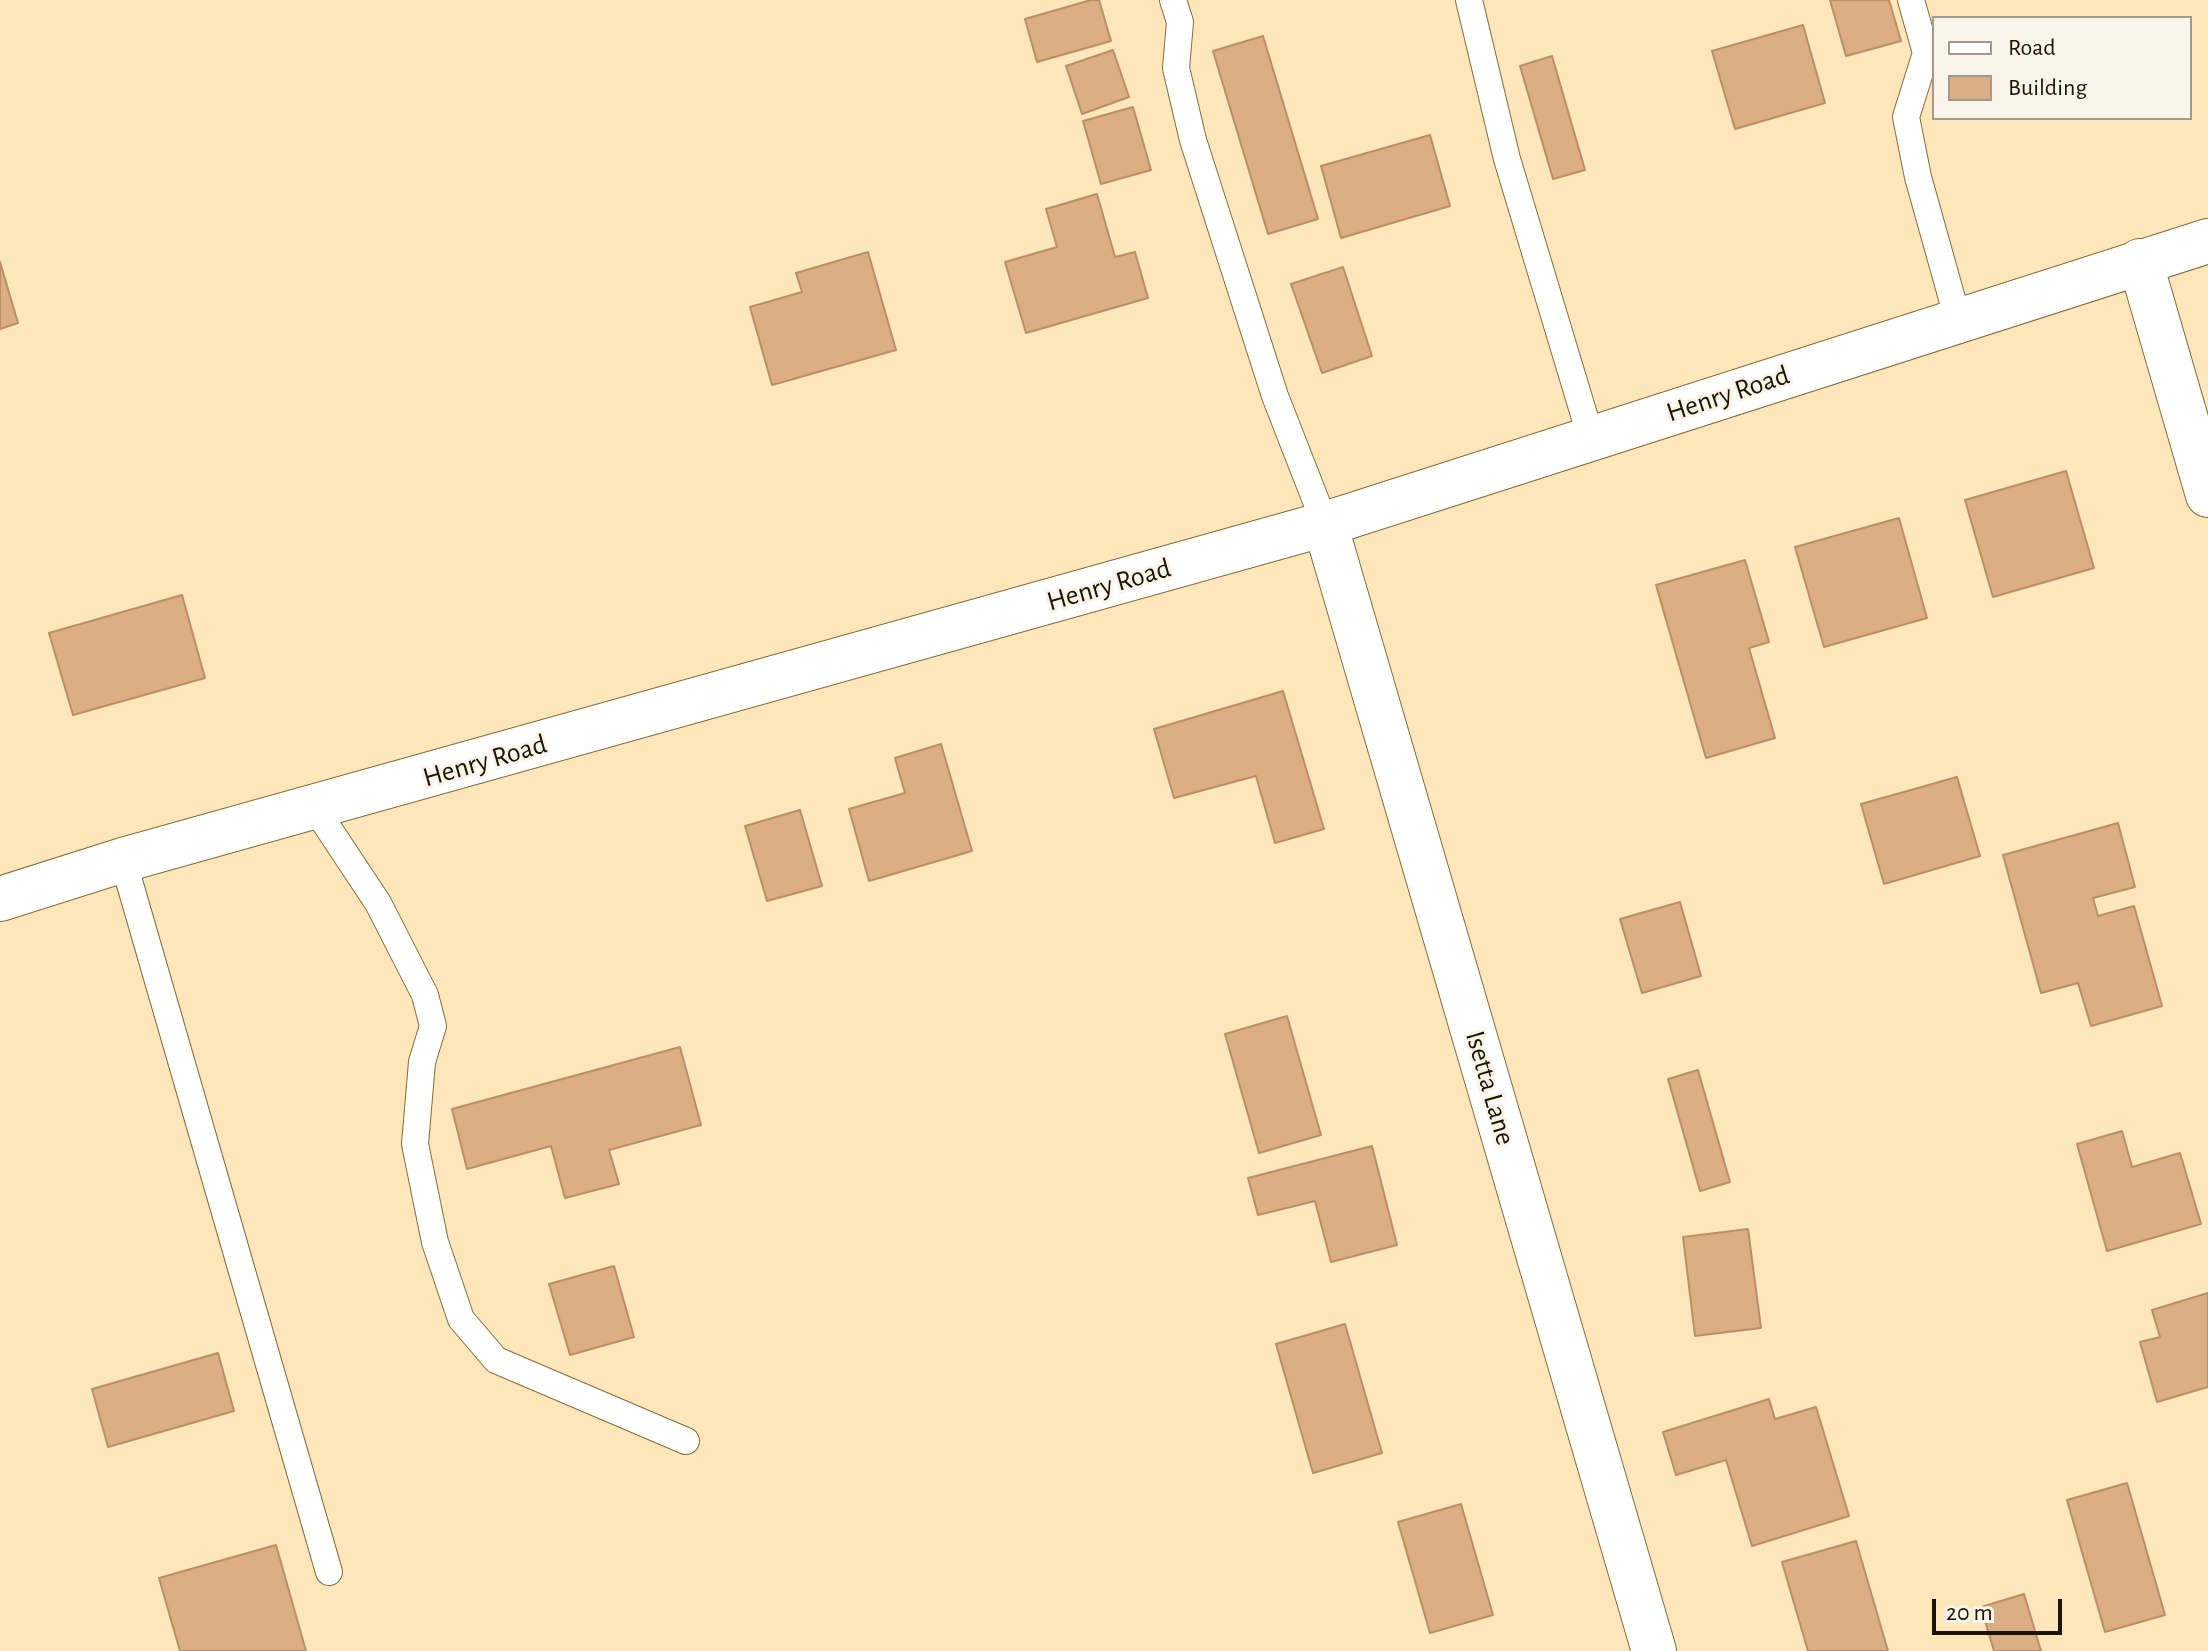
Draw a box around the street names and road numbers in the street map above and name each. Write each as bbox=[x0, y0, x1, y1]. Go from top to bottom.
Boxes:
street label: Henry Road bbox=[1662, 358, 1794, 430]
street label: Henry Road bbox=[1043, 551, 1175, 619]
street label: Henry Road bbox=[419, 727, 551, 795]
street label: Isetta Lane bbox=[1458, 1027, 1522, 1149]

